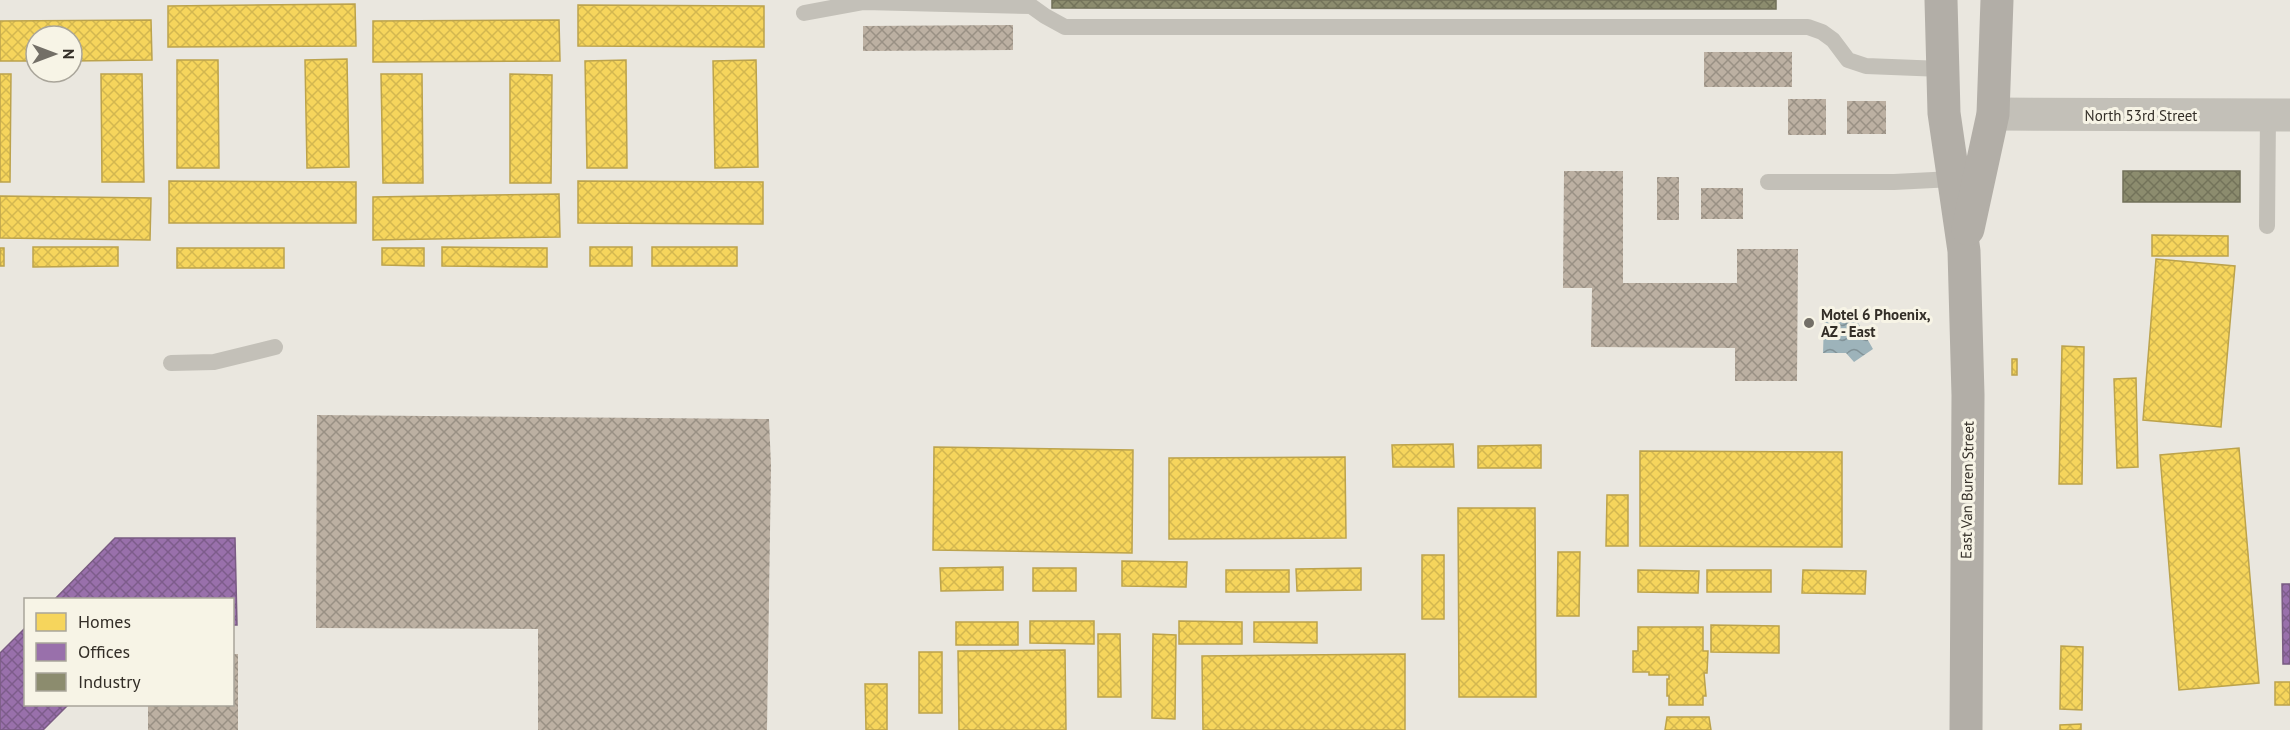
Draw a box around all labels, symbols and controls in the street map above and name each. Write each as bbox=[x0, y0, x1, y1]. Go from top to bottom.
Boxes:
north arrow bbox=[24, 24, 84, 84]
text: N bbox=[59, 49, 79, 59]
street label: North 53rd Street bbox=[2085, 106, 2197, 125]
place label: Motel 6 Phoenix, AZ - East bbox=[1821, 305, 1931, 341]
marker: Motel 6 Phoenix, AZ - East bbox=[1802, 316, 1816, 330]
street label: East Van Buren Street bbox=[1956, 421, 1978, 559]
legend bbox=[24, 598, 234, 706]
text: Homes bbox=[78, 610, 131, 633]
text: Offices bbox=[78, 640, 130, 663]
text: Industry bbox=[78, 670, 141, 693]

